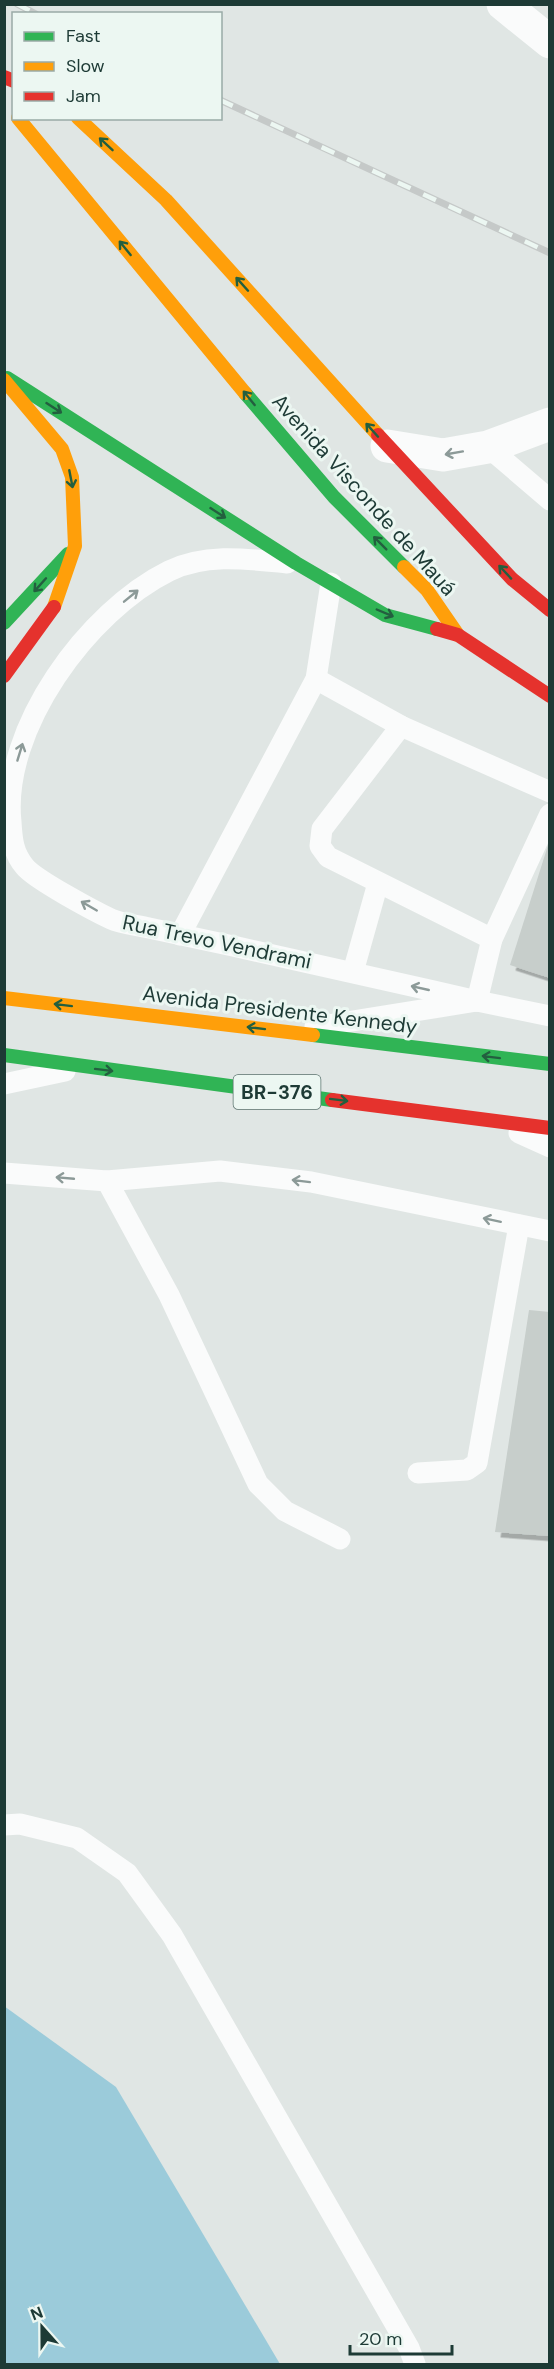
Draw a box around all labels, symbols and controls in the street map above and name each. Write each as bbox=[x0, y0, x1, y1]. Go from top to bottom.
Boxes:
legend bbox=[12, 12, 222, 120]
text: Fast bbox=[66, 24, 101, 48]
text: Slow bbox=[66, 54, 105, 78]
text: Jam bbox=[66, 84, 101, 108]
one-way arrow bbox=[99, 137, 114, 152]
one-way arrow bbox=[118, 241, 132, 256]
one-way arrow bbox=[235, 277, 249, 292]
street label: Avenida Visconde de Mauá bbox=[266, 388, 462, 602]
one-way arrow bbox=[242, 390, 255, 406]
one-way arrow bbox=[45, 402, 62, 414]
one-way arrow bbox=[365, 423, 379, 438]
one-way arrow bbox=[444, 448, 464, 459]
one-way arrow bbox=[66, 469, 77, 488]
one-way arrow bbox=[209, 508, 226, 520]
one-way arrow bbox=[372, 535, 387, 550]
one-way arrow bbox=[498, 565, 512, 580]
one-way arrow bbox=[33, 577, 47, 592]
one-way arrow bbox=[123, 589, 139, 602]
one-way arrow bbox=[375, 608, 394, 619]
one-way arrow bbox=[15, 743, 26, 762]
one-way arrow bbox=[81, 900, 98, 912]
street label: Rua Trevo Vendrami bbox=[120, 908, 314, 976]
street label: Avenida Presidente Kennedy bbox=[141, 979, 419, 1041]
one-way arrow bbox=[411, 981, 430, 993]
one-way arrow bbox=[53, 999, 73, 1010]
one-way arrow bbox=[247, 1022, 267, 1033]
one-way arrow bbox=[482, 1051, 502, 1062]
one-way arrow bbox=[93, 1065, 113, 1076]
road number: BR-376 bbox=[234, 1075, 320, 1109]
one-way arrow bbox=[329, 1095, 348, 1106]
one-way arrow bbox=[56, 1172, 76, 1183]
one-way arrow bbox=[292, 1175, 311, 1186]
one-way arrow bbox=[483, 1214, 502, 1225]
north arrow bbox=[12, 2297, 72, 2357]
text: N bbox=[28, 2302, 46, 2325]
scale bar bbox=[350, 2318, 452, 2356]
text: 20 m bbox=[359, 2327, 402, 2351]

